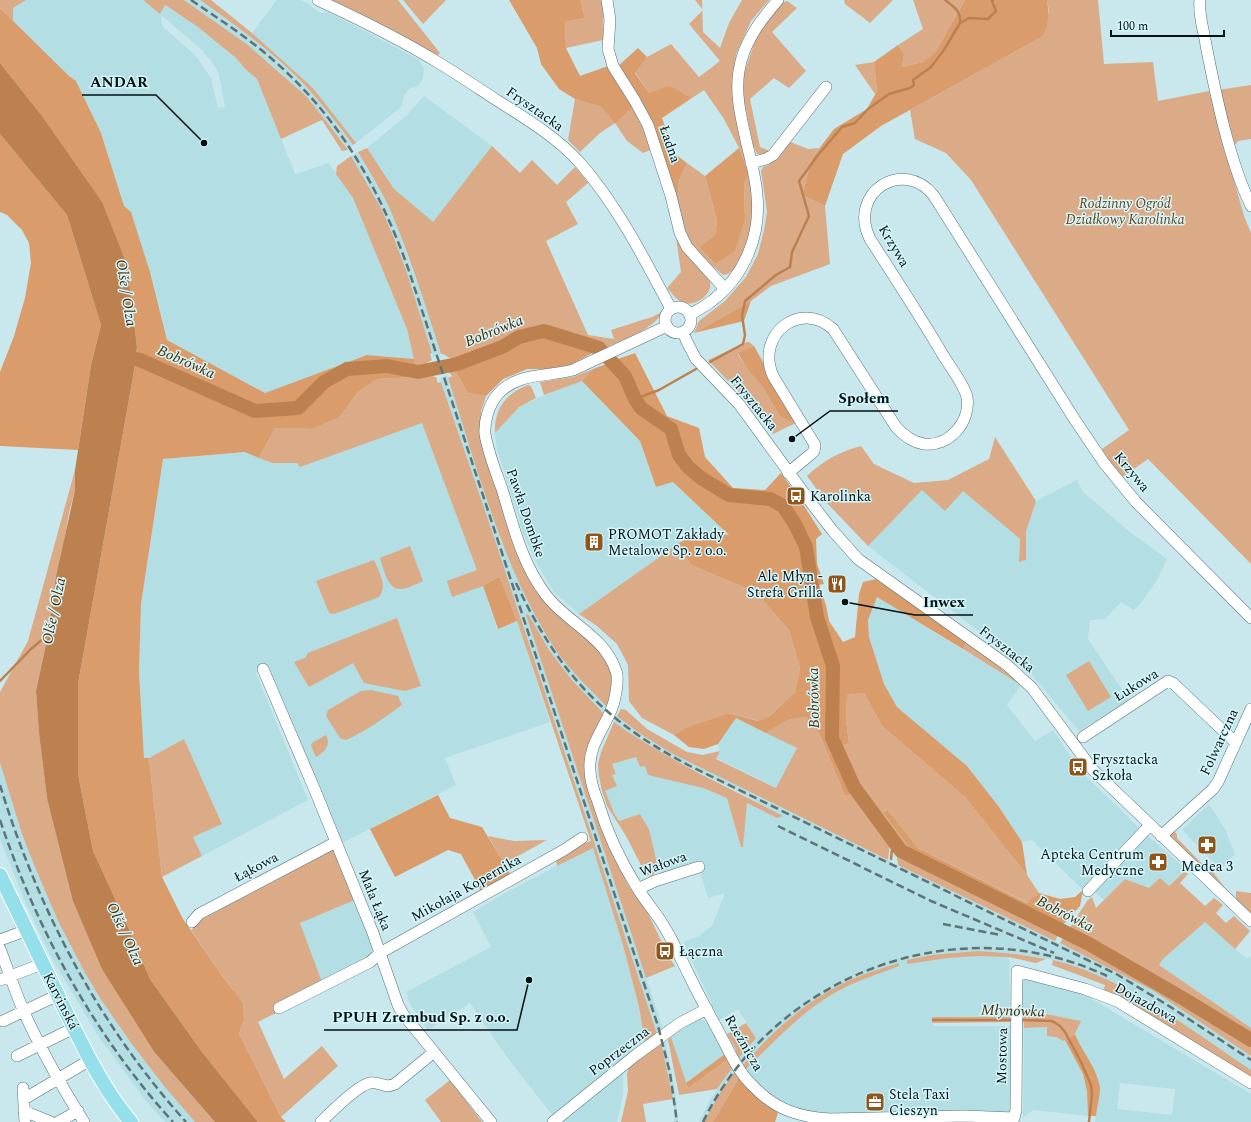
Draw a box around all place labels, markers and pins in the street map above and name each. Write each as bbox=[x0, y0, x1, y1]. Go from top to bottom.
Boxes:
callout: ANDAR bbox=[82, 68, 156, 95]
callout: Społem bbox=[830, 384, 898, 411]
bus stop icon: Karolinka bbox=[785, 485, 807, 507]
place label: Karolinka bbox=[810, 486, 871, 507]
place label: PROMOT Zakłady Metalowe Sp. z o.o. bbox=[608, 524, 727, 561]
building icon: PROMOT Zakłady Metalowe Sp. z o.o. bbox=[583, 531, 605, 553]
place label: Ale Młyn - Strefa Grilla bbox=[747, 566, 823, 603]
restaurant icon: Ale Młyn - Strefa Grilla bbox=[826, 573, 848, 595]
callout: Inwex bbox=[915, 588, 973, 615]
place label: Frysztacka Szkoła bbox=[1092, 749, 1158, 786]
bus stop icon: Frysztacka Szkoła bbox=[1067, 756, 1089, 778]
pharmacy icon: Medea 3 bbox=[1196, 834, 1218, 856]
place label: Apteka Centrum Medyczne bbox=[1040, 844, 1144, 881]
pharmacy icon: Apteka Centrum Medyczne bbox=[1147, 851, 1169, 873]
place label: Medea 3 bbox=[1181, 856, 1233, 877]
bus stop icon: Łączna bbox=[654, 940, 676, 962]
place label: Łączna bbox=[679, 941, 723, 962]
callout: PPUH Zrembud Sp. z o.o. bbox=[324, 1003, 517, 1030]
place label: Stela Taxi Cieszyn bbox=[889, 1084, 950, 1121]
office icon: Stela Taxi Cieszyn bbox=[864, 1091, 886, 1113]

